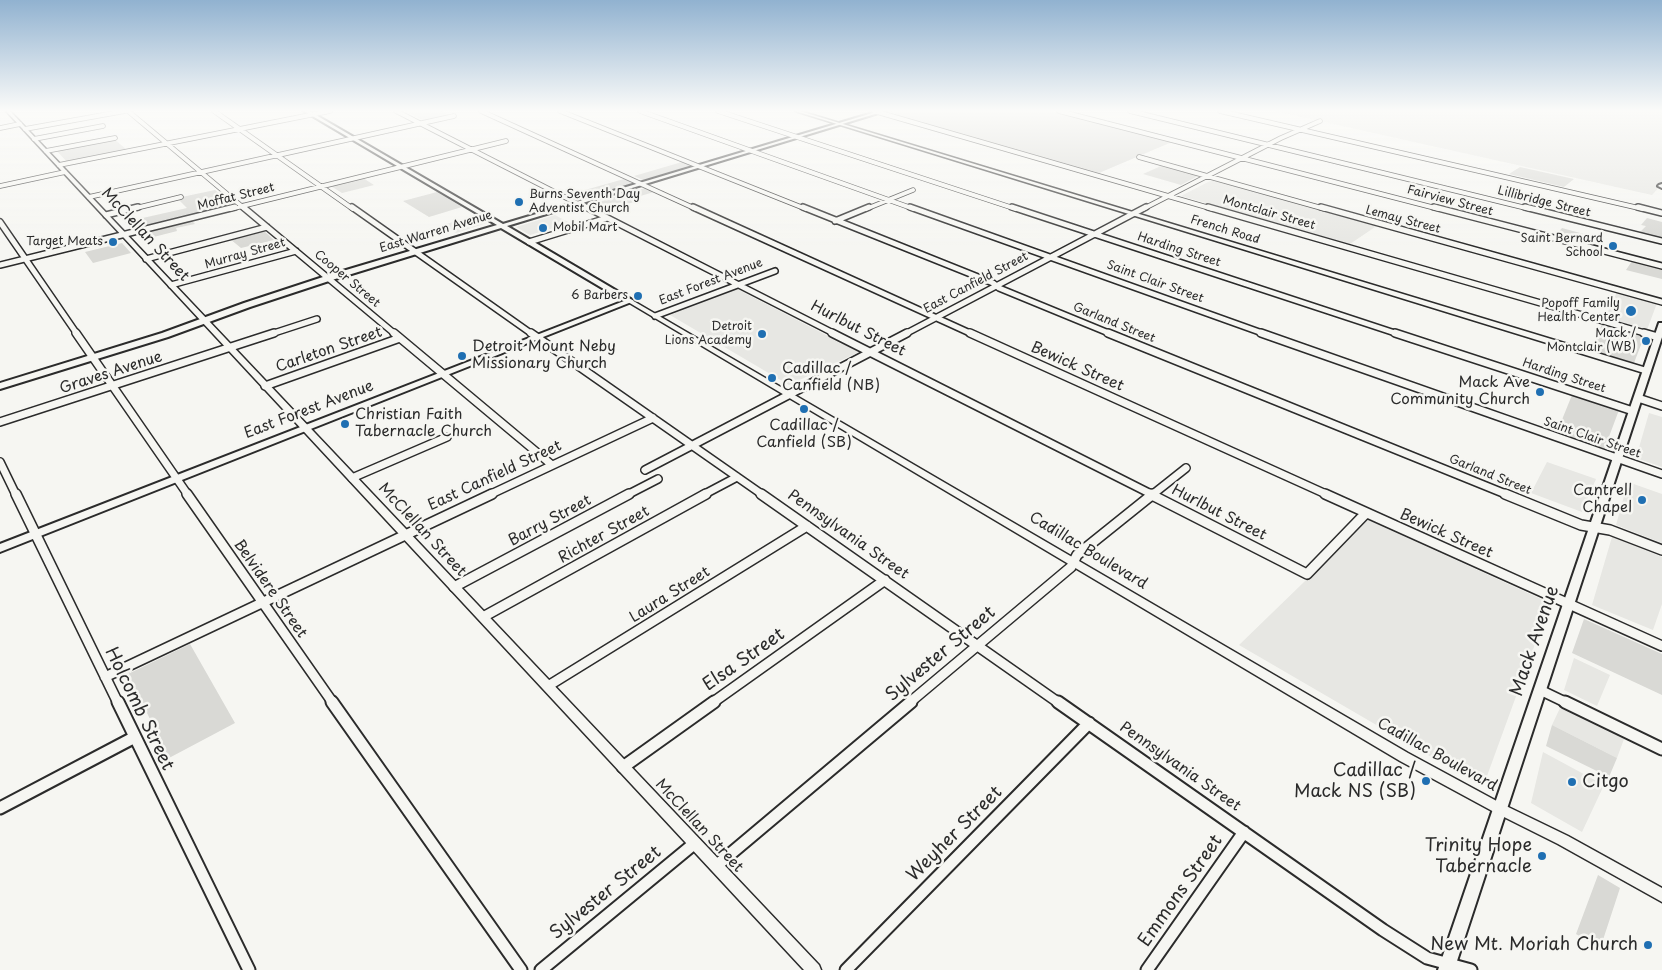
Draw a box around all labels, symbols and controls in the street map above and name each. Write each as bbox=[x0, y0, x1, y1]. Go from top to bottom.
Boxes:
street label: Moffat Street bbox=[196, 180, 276, 214]
street label: Fairview Street bbox=[1406, 183, 1494, 219]
street label: Lillibridge Street bbox=[1496, 183, 1592, 221]
street label: McClellan Street bbox=[97, 185, 193, 285]
place label: Burns Seventh Day Adventist Church bbox=[529, 188, 640, 216]
street label: Montclair Street bbox=[1221, 193, 1317, 233]
marker: Burns Seventh Day Adventist Church bbox=[513, 196, 525, 208]
street label: Lemay Street bbox=[1364, 203, 1442, 237]
street label: East Warren Avenue bbox=[378, 208, 494, 256]
street label: French Road bbox=[1189, 213, 1261, 247]
place label: Mobil Mart bbox=[553, 221, 617, 235]
marker: Mobil Mart bbox=[537, 222, 549, 234]
street label: Harding Street bbox=[1136, 230, 1222, 270]
place label: Saint Bernard School bbox=[1521, 232, 1603, 260]
place label: Target Meats bbox=[26, 235, 103, 249]
marker: Target Meats bbox=[107, 236, 119, 248]
street label: Murray Street bbox=[203, 236, 287, 272]
marker: Saint Bernard School bbox=[1607, 240, 1619, 252]
street label: Cooper Street bbox=[311, 247, 383, 311]
street label: East Canfield Street bbox=[921, 249, 1031, 317]
street label: East Forest Avenue bbox=[657, 256, 765, 308]
street label: Saint Clair Street bbox=[1105, 258, 1205, 306]
place label: 6 Barbers bbox=[571, 289, 628, 303]
marker: 6 Barbers bbox=[632, 290, 644, 302]
street label: Hurlbut Street bbox=[808, 297, 908, 361]
place label: Popoff Family Health Center bbox=[1537, 297, 1620, 325]
street label: Garland Street bbox=[1071, 300, 1157, 346]
marker: Popoff Family Health Center bbox=[1624, 304, 1638, 318]
place label: Detroit Lions Academy bbox=[665, 320, 752, 348]
street label: Carleton Street bbox=[273, 323, 385, 377]
place label: Mack / Montclair (WB) bbox=[1547, 327, 1636, 355]
marker: Detroit Lions Academy bbox=[756, 328, 768, 340]
marker: Mack / Montclair (WB) bbox=[1640, 335, 1652, 347]
place label: Detroit Mount Neby Missionary Church bbox=[472, 338, 616, 373]
street label: Bewick Street bbox=[1028, 338, 1126, 396]
street label: Graves Avenue bbox=[57, 348, 165, 398]
marker: Detroit Mount Neby Missionary Church bbox=[456, 350, 468, 362]
street label: Harding Street bbox=[1521, 356, 1607, 396]
place label: Cadillac / Canfield (NB) bbox=[782, 360, 880, 395]
marker: Cadillac / Canfield (NB) bbox=[766, 372, 778, 384]
place label: Mack Ave Community Church bbox=[1390, 374, 1530, 409]
street label: East Forest Avenue bbox=[242, 377, 376, 443]
marker: Mack Ave Community Church bbox=[1534, 386, 1546, 398]
marker: Cadillac / Canfield (SB) bbox=[798, 403, 810, 415]
place label: Christian Faith Tabernacle Church bbox=[355, 406, 492, 441]
street label: Saint Clair Street bbox=[1541, 415, 1643, 461]
place label: Cadillac / Canfield (SB) bbox=[756, 417, 852, 452]
marker: Christian Faith Tabernacle Church bbox=[339, 418, 351, 430]
street label: East Canfield Street bbox=[425, 437, 565, 515]
street label: Garland Street bbox=[1447, 452, 1533, 498]
street label: McClellan Street bbox=[374, 480, 470, 580]
street label: Hurlbut Street bbox=[1169, 481, 1269, 545]
place label: Cantrell Chapel bbox=[1573, 482, 1632, 517]
street label: Pennsylvania Street bbox=[784, 486, 912, 584]
street label: Barry Street bbox=[505, 492, 595, 550]
marker: Cantrell Chapel bbox=[1636, 494, 1648, 506]
street label: Richter Street bbox=[555, 503, 653, 567]
street label: Bewick Street bbox=[1397, 505, 1495, 563]
street label: Cadillac Boulevard bbox=[1026, 509, 1150, 593]
street label: Belvidere Street bbox=[229, 536, 311, 642]
street label: Laura Street bbox=[626, 563, 714, 627]
street label: Mack Avenue bbox=[1506, 583, 1564, 699]
street label: Sylvester Street bbox=[882, 602, 1000, 706]
street label: Elsa Street bbox=[699, 624, 789, 696]
street label: Holcomb Street bbox=[100, 644, 178, 774]
street label: Cadillac Boulevard bbox=[1374, 714, 1500, 796]
street label: Pennsylvania Street bbox=[1116, 718, 1244, 816]
place label: Cadillac / Mack NS (SB) bbox=[1294, 760, 1416, 802]
place label: Citgo bbox=[1582, 771, 1629, 793]
marker: Cadillac / Mack NS (SB) bbox=[1420, 775, 1432, 787]
street label: McClellan Street bbox=[651, 776, 747, 876]
marker: Citgo bbox=[1566, 776, 1578, 788]
street label: Weyher Street bbox=[903, 782, 1007, 886]
street label: Emmons Street bbox=[1134, 831, 1228, 951]
place label: Trinity Hope Tabernacle bbox=[1425, 835, 1532, 878]
street label: Sylvester Street bbox=[546, 842, 666, 944]
marker: Trinity Hope Tabernacle bbox=[1536, 850, 1548, 862]
place label: New Mt. Moriah Church bbox=[1430, 934, 1638, 956]
marker: New Mt. Moriah Church bbox=[1642, 939, 1654, 951]

